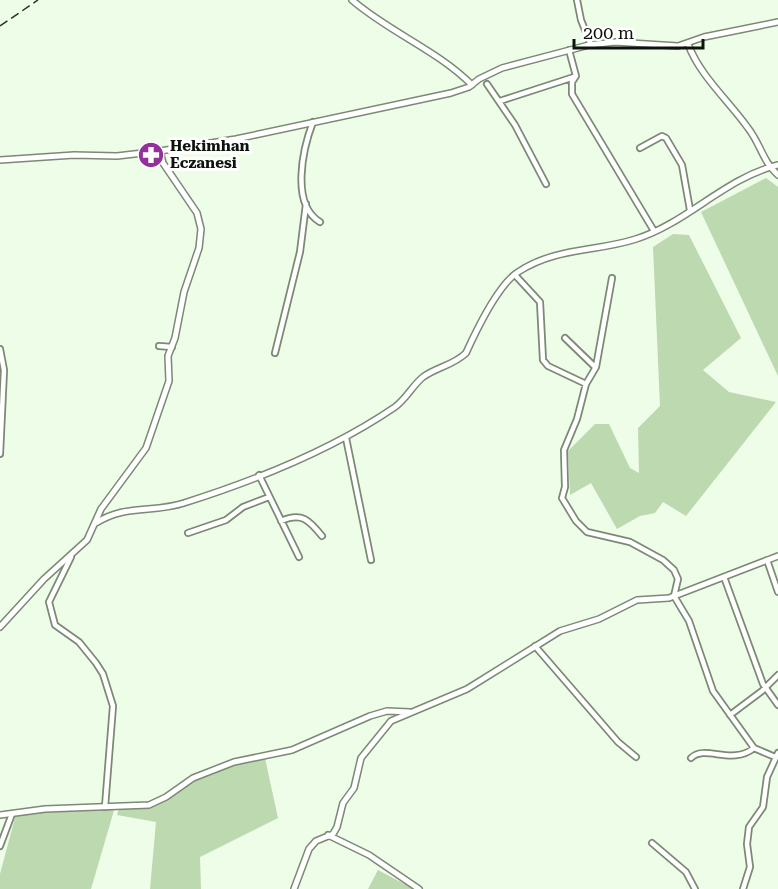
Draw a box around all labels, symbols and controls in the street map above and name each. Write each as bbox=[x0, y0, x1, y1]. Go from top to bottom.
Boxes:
scale bar bbox=[574, 12, 703, 50]
text: 200 m bbox=[583, 22, 634, 43]
place label: Hekimhan Eczanesi bbox=[170, 137, 250, 172]
pharmacy icon: Hekimhan Eczanesi bbox=[136, 140, 166, 170]

